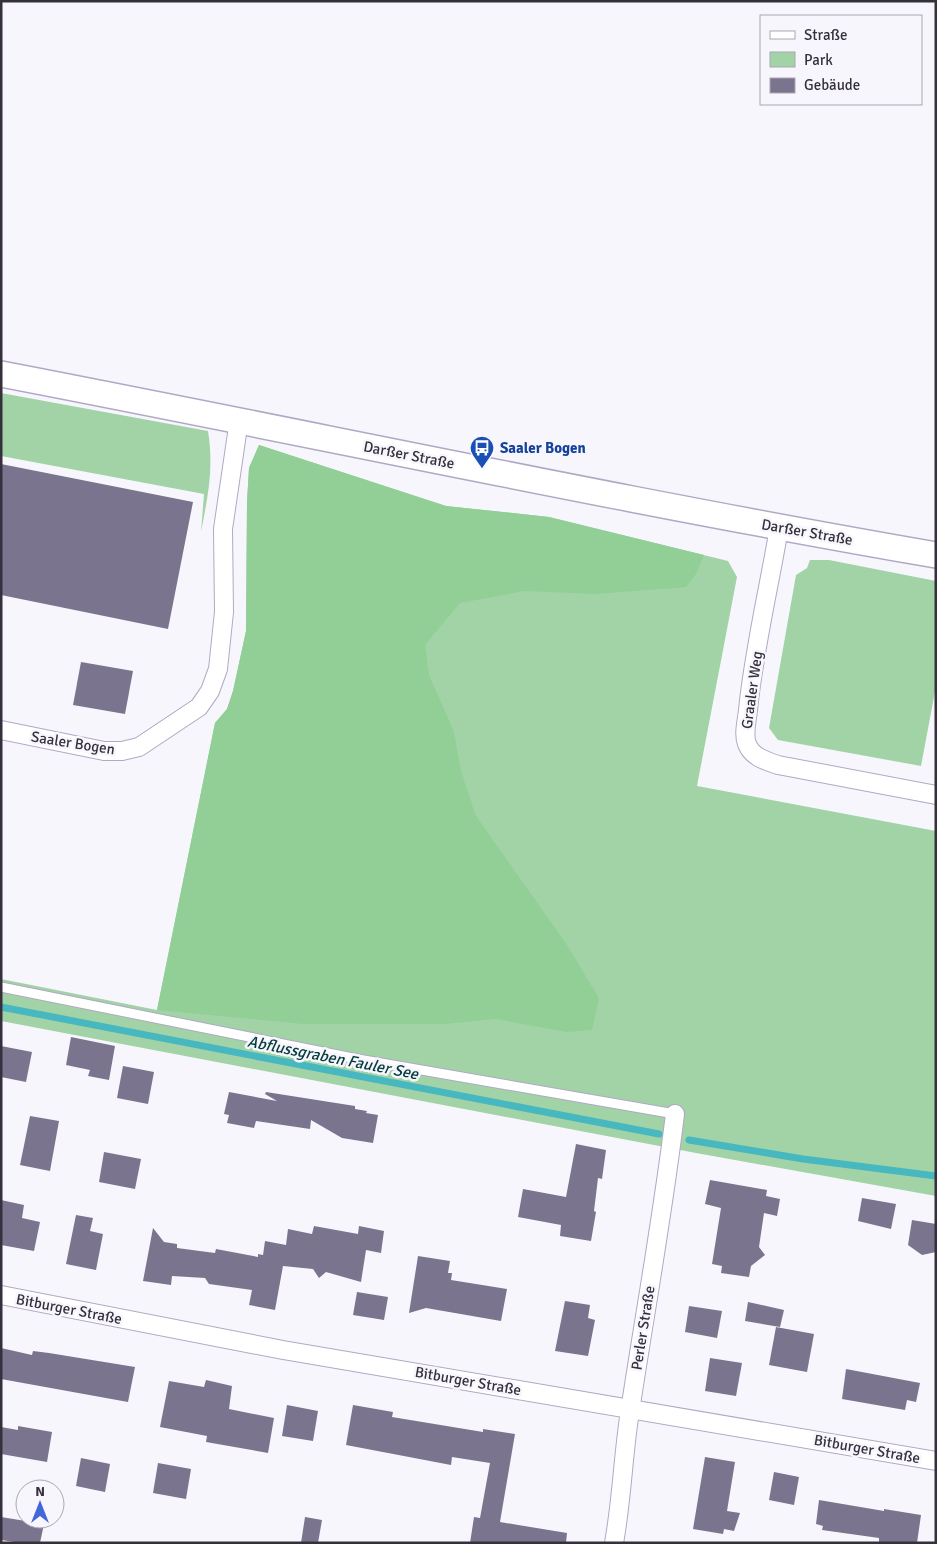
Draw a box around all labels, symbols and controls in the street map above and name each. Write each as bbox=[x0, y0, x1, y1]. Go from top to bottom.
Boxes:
legend bbox=[760, 15, 922, 105]
text: Straße bbox=[804, 26, 848, 44]
text: Park bbox=[804, 51, 833, 69]
text: Gebäude bbox=[804, 76, 860, 94]
bus stop icon: Saaler Bogen bbox=[469, 435, 495, 469]
street label: Darßer Straße bbox=[362, 437, 456, 473]
place label: Saaler Bogen bbox=[500, 439, 586, 457]
street label: Darßer Straße bbox=[760, 515, 854, 549]
street label: Graaler Weg bbox=[738, 650, 766, 730]
street label: Saaler Bogen bbox=[30, 727, 116, 759]
water label: Abflussgraben Fauler See bbox=[246, 1032, 421, 1085]
street label: Perler Straße bbox=[627, 1285, 659, 1371]
street label: Bitburger Straße bbox=[14, 1290, 124, 1328]
street label: Bitburger Straße bbox=[413, 1363, 523, 1399]
street label: Bitburger Straße bbox=[812, 1431, 922, 1467]
north arrow bbox=[15, 1479, 65, 1529]
text: N bbox=[35, 1483, 45, 1500]

